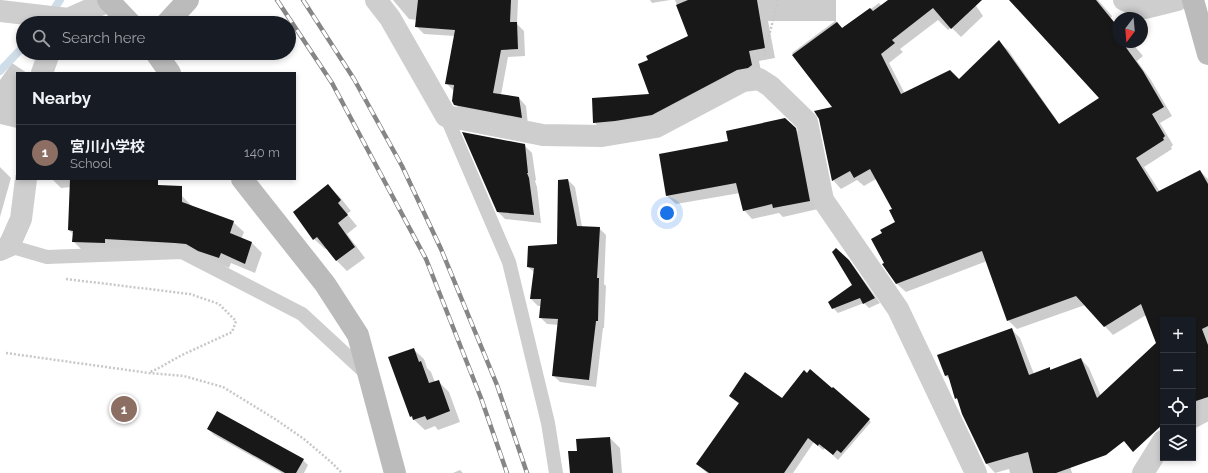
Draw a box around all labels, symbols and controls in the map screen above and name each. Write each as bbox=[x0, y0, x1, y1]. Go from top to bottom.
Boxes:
north arrow bbox=[1112, 12, 1148, 48]
search box bbox=[16, 16, 296, 60]
icon: search bbox=[30, 27, 52, 49]
text: Search here bbox=[62, 29, 145, 47]
text: Nearby bbox=[32, 88, 91, 108]
text: 宮川小学校 bbox=[70, 138, 145, 156]
text: 1 bbox=[42, 145, 48, 160]
text: 140 m bbox=[244, 145, 280, 160]
text: School bbox=[70, 156, 112, 171]
your location bbox=[657, 203, 677, 223]
map controls bbox=[1160, 317, 1196, 461]
button: + bbox=[1160, 317, 1196, 353]
button: − bbox=[1160, 353, 1196, 389]
button: locate bbox=[1160, 389, 1196, 425]
pin: 1 bbox=[111, 394, 137, 424]
button: layers bbox=[1160, 425, 1196, 461]

